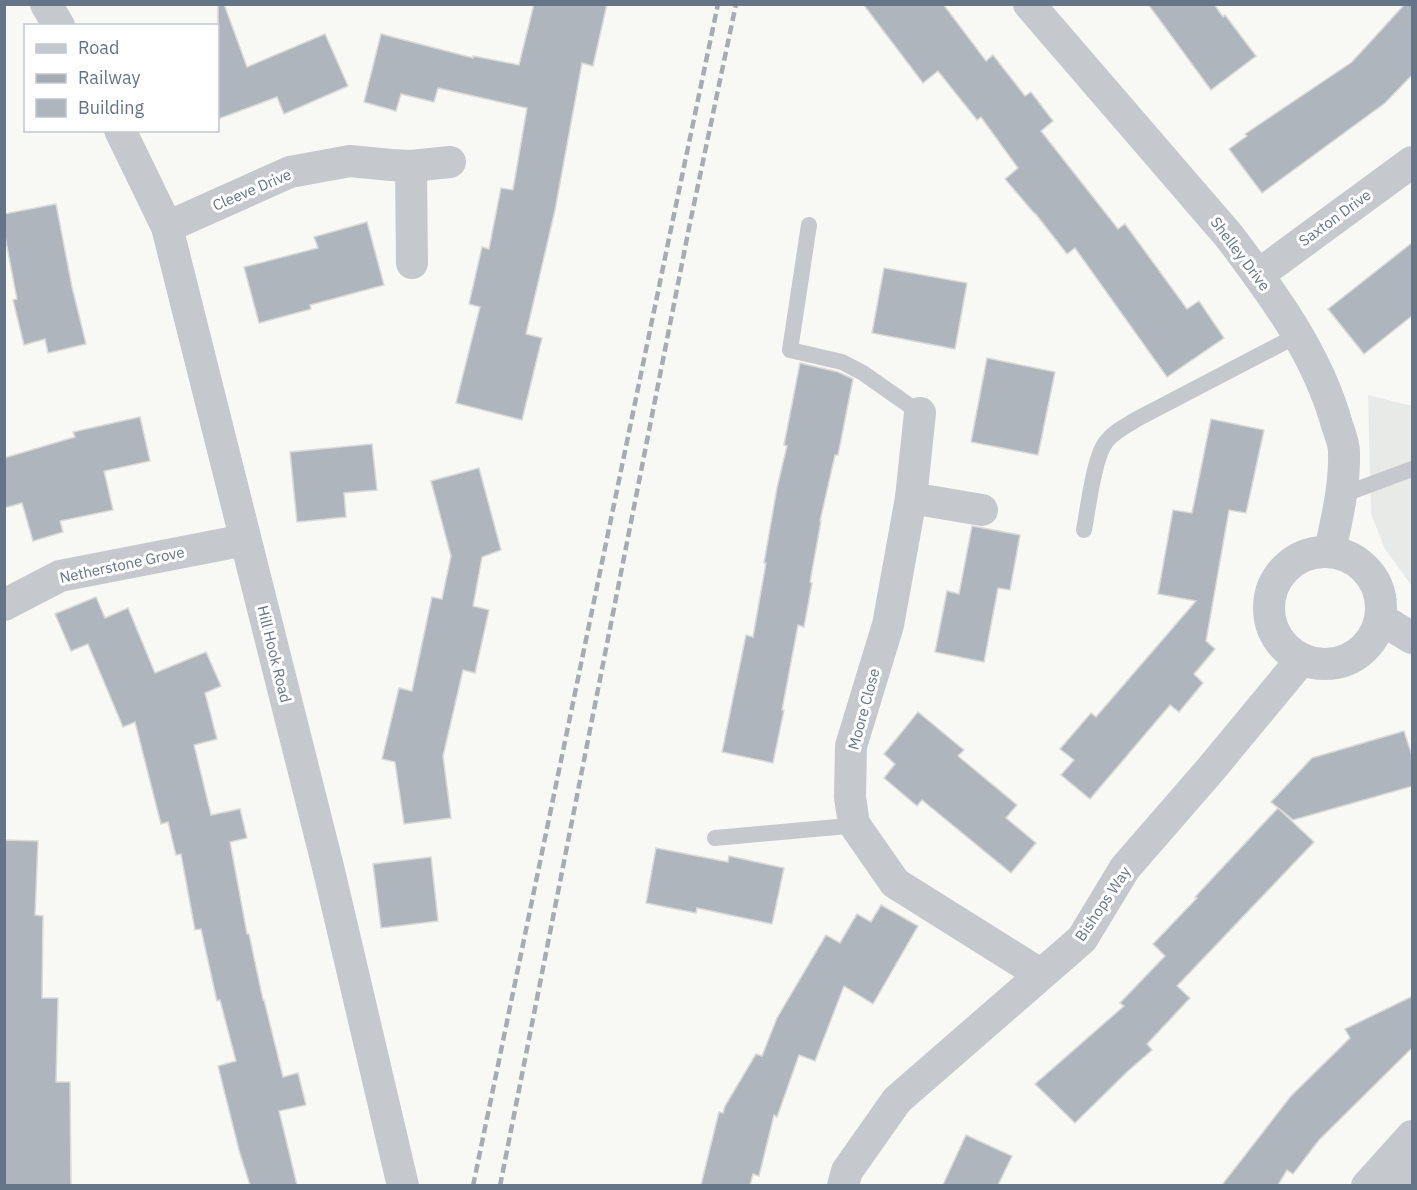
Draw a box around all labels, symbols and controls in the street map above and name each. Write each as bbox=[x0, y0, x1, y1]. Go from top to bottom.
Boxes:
legend bbox=[24, 24, 219, 132]
text: Road bbox=[78, 36, 119, 59]
text: Railway bbox=[78, 66, 140, 89]
text: Building bbox=[78, 96, 145, 119]
street label: Cleeve Drive bbox=[210, 164, 294, 215]
street label: Saxton Drive bbox=[1295, 185, 1375, 250]
street label: Shelley Drive bbox=[1206, 213, 1274, 294]
street label: Netherstone Grove bbox=[58, 542, 186, 587]
street label: Hill Hook Road bbox=[253, 603, 296, 704]
street label: Moore Close bbox=[844, 666, 884, 752]
street label: Bishops Way bbox=[1071, 862, 1135, 945]

